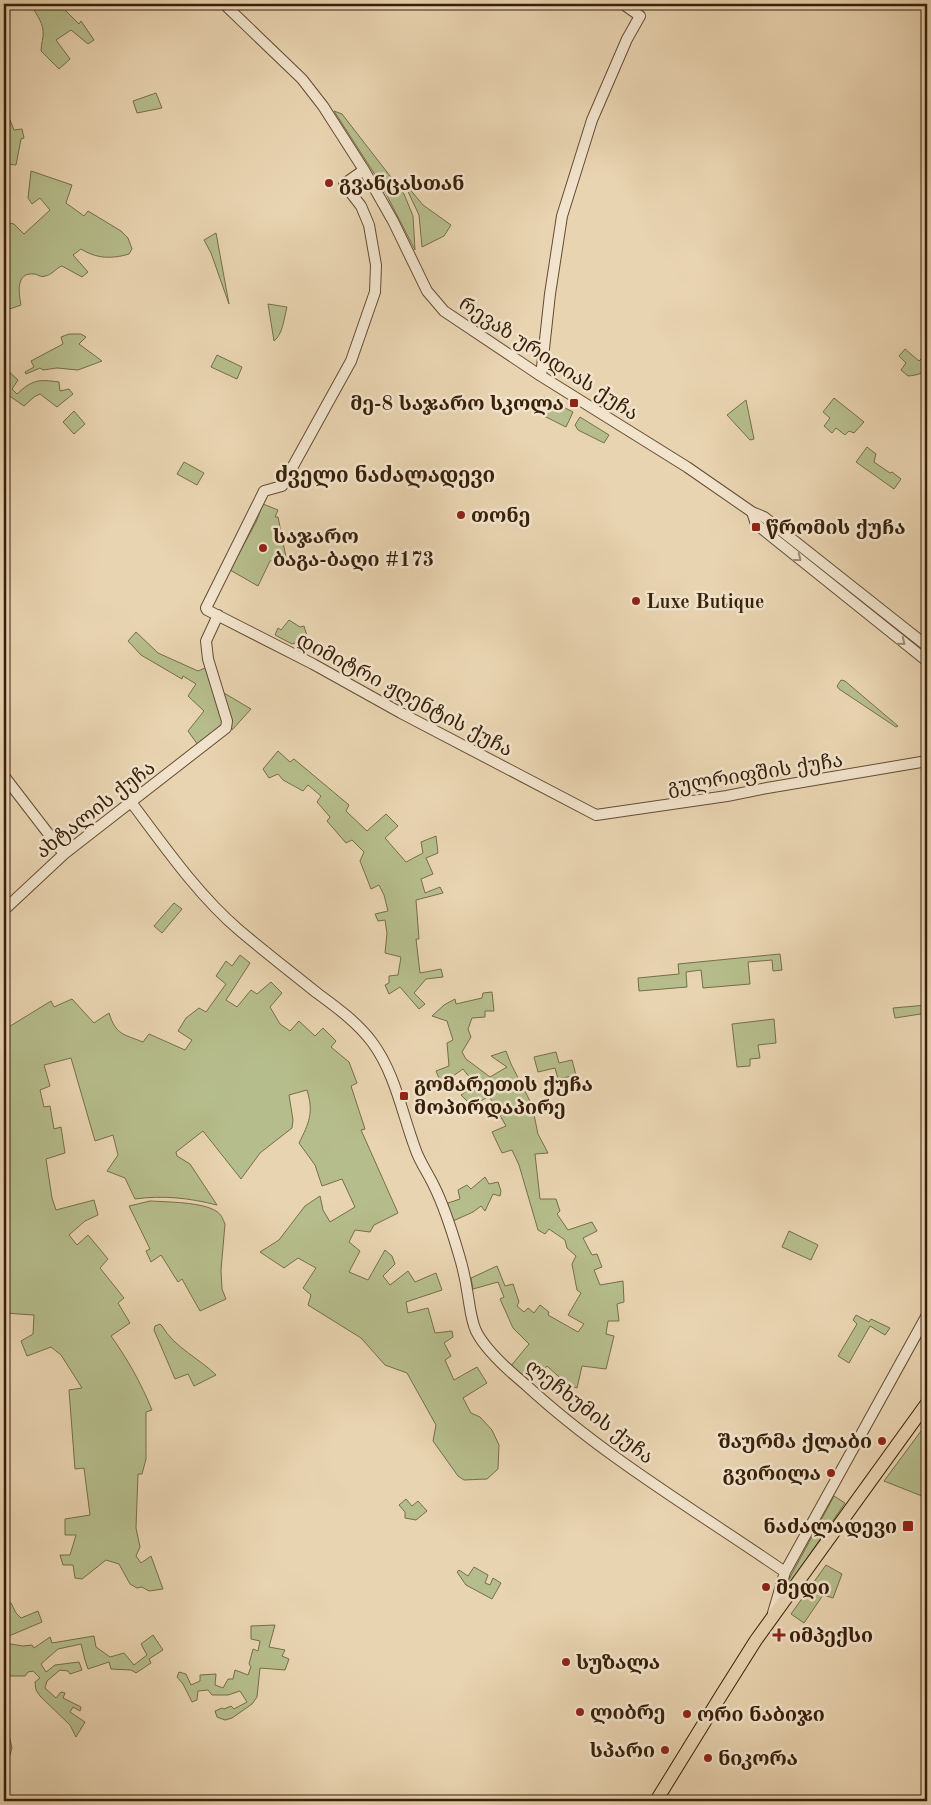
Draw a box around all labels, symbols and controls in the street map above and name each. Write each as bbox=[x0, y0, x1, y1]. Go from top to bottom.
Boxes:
place label: გვანცასთან bbox=[339, 174, 464, 195]
marker: გვანცასთან bbox=[323, 177, 335, 189]
street label: რევაზ ურიდიას ქუჩა bbox=[455, 294, 641, 425]
place label: მე-8 საჯარო სკოლა bbox=[350, 395, 564, 415]
marker: მე-8 საჯარო სკოლა bbox=[568, 397, 580, 409]
district label: ძველი ნაძალადევი bbox=[275, 464, 495, 488]
place label: თონე bbox=[471, 506, 530, 527]
marker: თონე bbox=[455, 509, 467, 521]
place label: წრომის ქუჩა bbox=[766, 519, 906, 539]
marker: წრომის ქუჩა bbox=[750, 521, 762, 533]
place label: საჯარო ბაგა-ბაღი #173 bbox=[273, 528, 434, 571]
marker: საჯარო ბაგა-ბაღი #173 bbox=[257, 542, 269, 554]
one-way arrow bbox=[792, 552, 801, 560]
place label: Luxe Butique bbox=[646, 593, 765, 613]
marker: Luxe Butique bbox=[630, 595, 642, 607]
street label: დიმიტრი ჟღენტის ქუჩა bbox=[293, 629, 516, 761]
one-way arrow bbox=[896, 636, 905, 644]
street label: გულრიფშის ქუჩა bbox=[666, 751, 844, 799]
street label: ახტალის ქუჩა bbox=[33, 758, 159, 863]
place label: გომარეთის ქუჩა მოპირდაპირე bbox=[414, 1076, 593, 1119]
marker: გომარეთის ქუჩა მოპირდაპირე bbox=[398, 1090, 410, 1102]
street label: ლეჩხუმის ქუჩა bbox=[521, 1357, 656, 1468]
place label: შაურმა ქლაბი bbox=[717, 1433, 872, 1453]
marker: შაურმა ქლაბი bbox=[876, 1435, 888, 1447]
place label: გვირილა bbox=[722, 1465, 821, 1485]
marker: გვირილა bbox=[825, 1467, 837, 1479]
place label: ნაძალადევი bbox=[763, 1517, 897, 1538]
marker: ნაძალადევი bbox=[901, 1519, 915, 1533]
place label: მედი bbox=[776, 1579, 830, 1599]
marker: მედი bbox=[760, 1581, 772, 1593]
place label: იმპექსი bbox=[789, 1627, 873, 1647]
marker: იმპექსი bbox=[773, 1629, 785, 1641]
place label: სუზალა bbox=[576, 1654, 660, 1674]
marker: სუზალა bbox=[560, 1656, 572, 1668]
place label: ლიბრე bbox=[590, 1704, 666, 1724]
place label: ორი ნაბიჯი bbox=[697, 1705, 825, 1726]
marker: ლიბრე bbox=[574, 1706, 586, 1718]
marker: ორი ნაბიჯი bbox=[681, 1708, 693, 1720]
place label: სპარი bbox=[590, 1742, 655, 1762]
marker: სპარი bbox=[659, 1744, 671, 1756]
place label: ნიკორა bbox=[718, 1749, 798, 1770]
marker: ნიკორა bbox=[702, 1752, 714, 1764]

